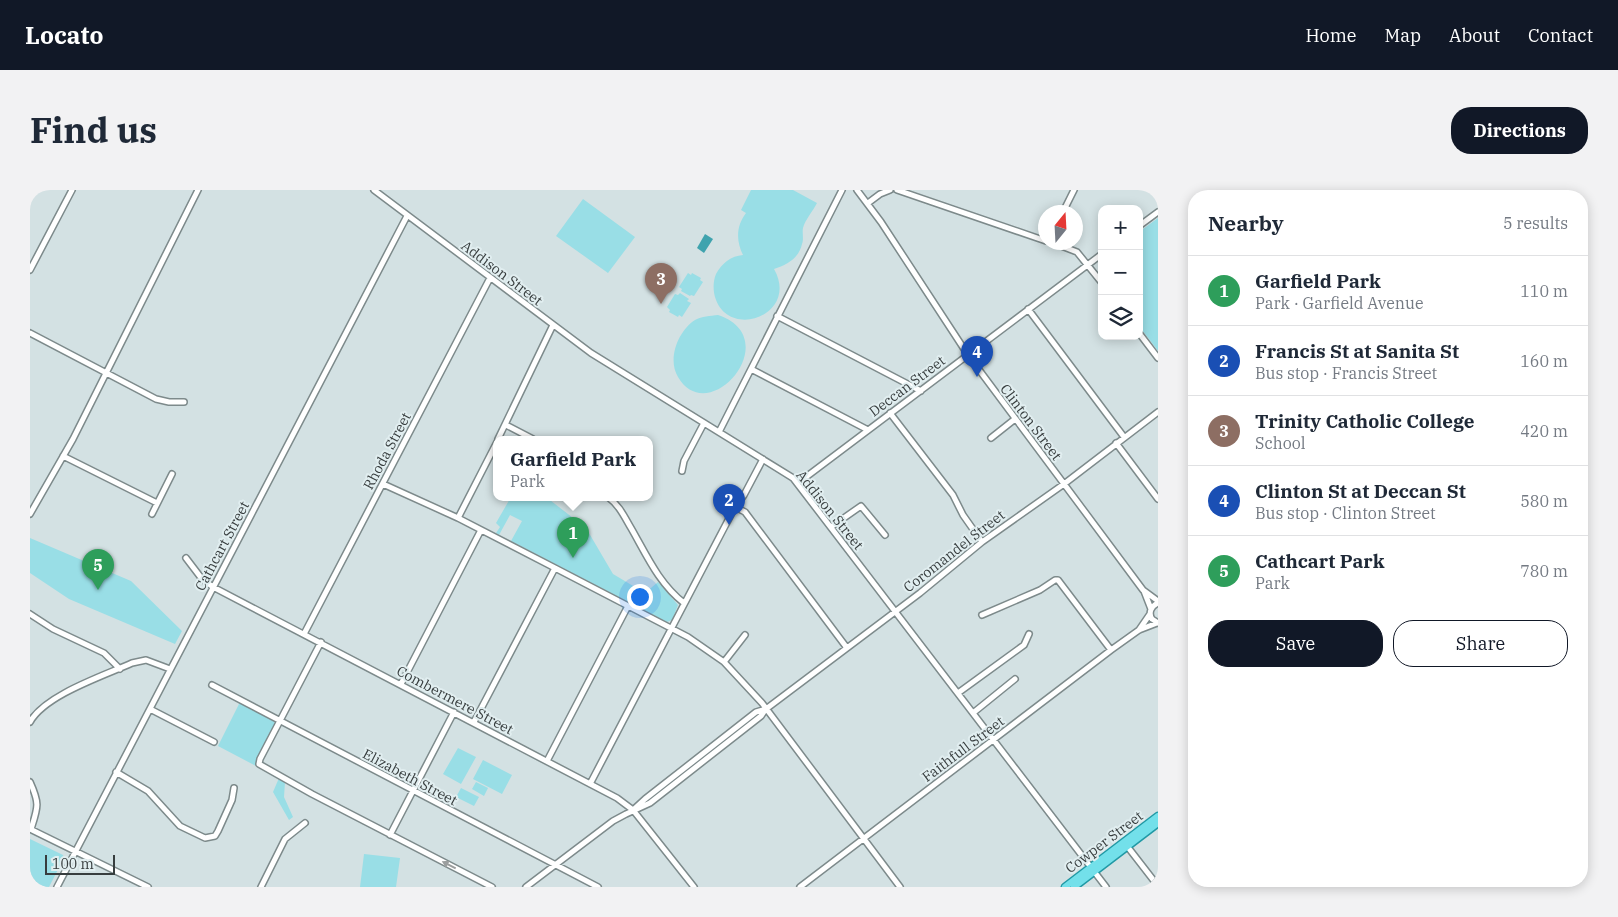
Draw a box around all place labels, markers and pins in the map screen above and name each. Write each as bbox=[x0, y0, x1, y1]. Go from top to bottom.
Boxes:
pin: 3 bbox=[645, 263, 677, 304]
pin: 4 bbox=[961, 336, 993, 377]
pin: 2 bbox=[713, 484, 745, 525]
pin: 1 bbox=[557, 517, 589, 558]
pin: 5 bbox=[82, 549, 114, 590]

